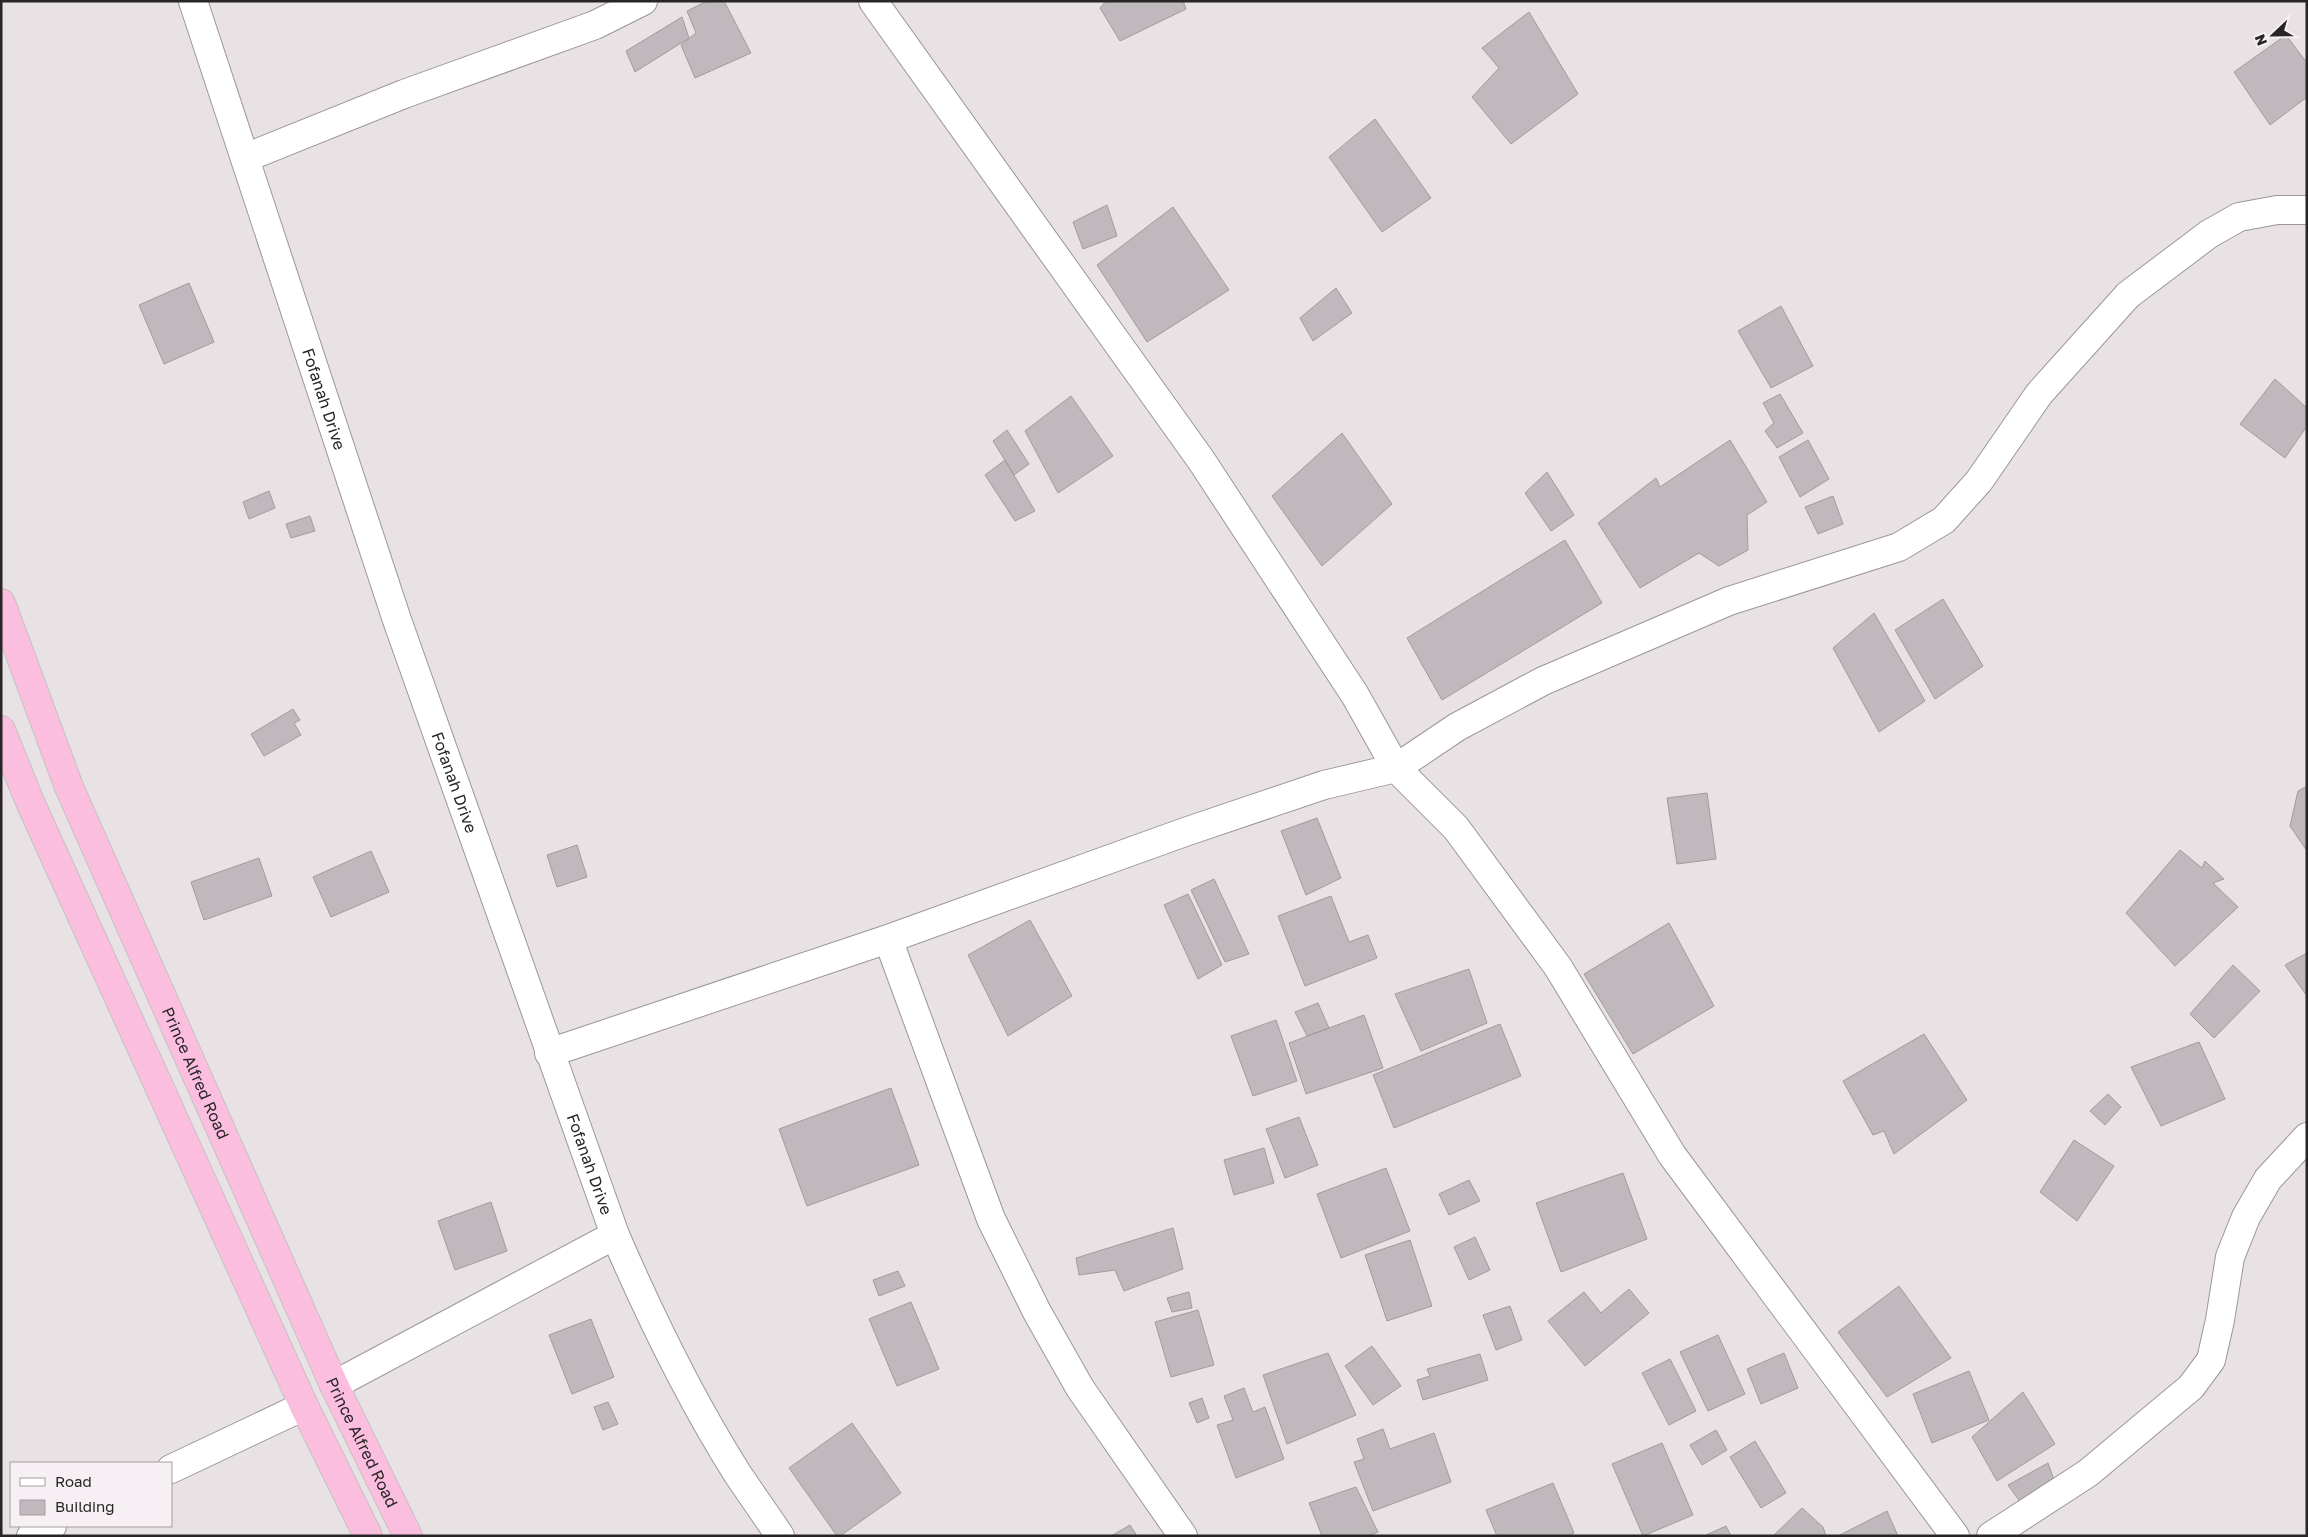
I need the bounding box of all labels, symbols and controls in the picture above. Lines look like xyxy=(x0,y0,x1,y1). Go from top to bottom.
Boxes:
north arrow xyxy=(2248,10,2298,60)
text: N xyxy=(2251,32,2270,48)
street label: Fofanah Drive xyxy=(298,346,350,452)
street label: Fofanah Drive xyxy=(427,729,482,836)
street label: Prince Alfred Road xyxy=(158,1004,234,1142)
street label: Fofanah Drive xyxy=(563,1111,617,1217)
street label: Prince Alfred Road xyxy=(322,1374,402,1511)
legend xyxy=(10,1462,172,1527)
text: Road xyxy=(55,1472,92,1490)
text: Building xyxy=(55,1497,115,1515)

